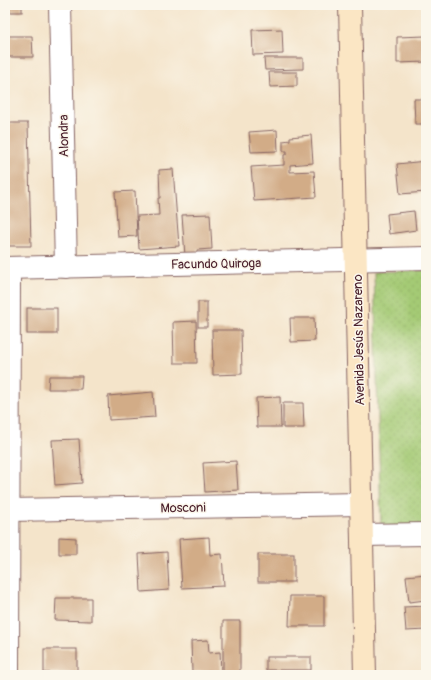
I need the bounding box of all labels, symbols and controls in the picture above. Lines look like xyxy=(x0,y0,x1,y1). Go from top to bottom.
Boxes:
street label: Alondra xyxy=(56,114,72,158)
street label: Facundo Quiroga xyxy=(171,255,261,273)
street label: Avenida Jesús Nazareno xyxy=(350,274,368,406)
street label: Mosconi xyxy=(160,500,206,516)

